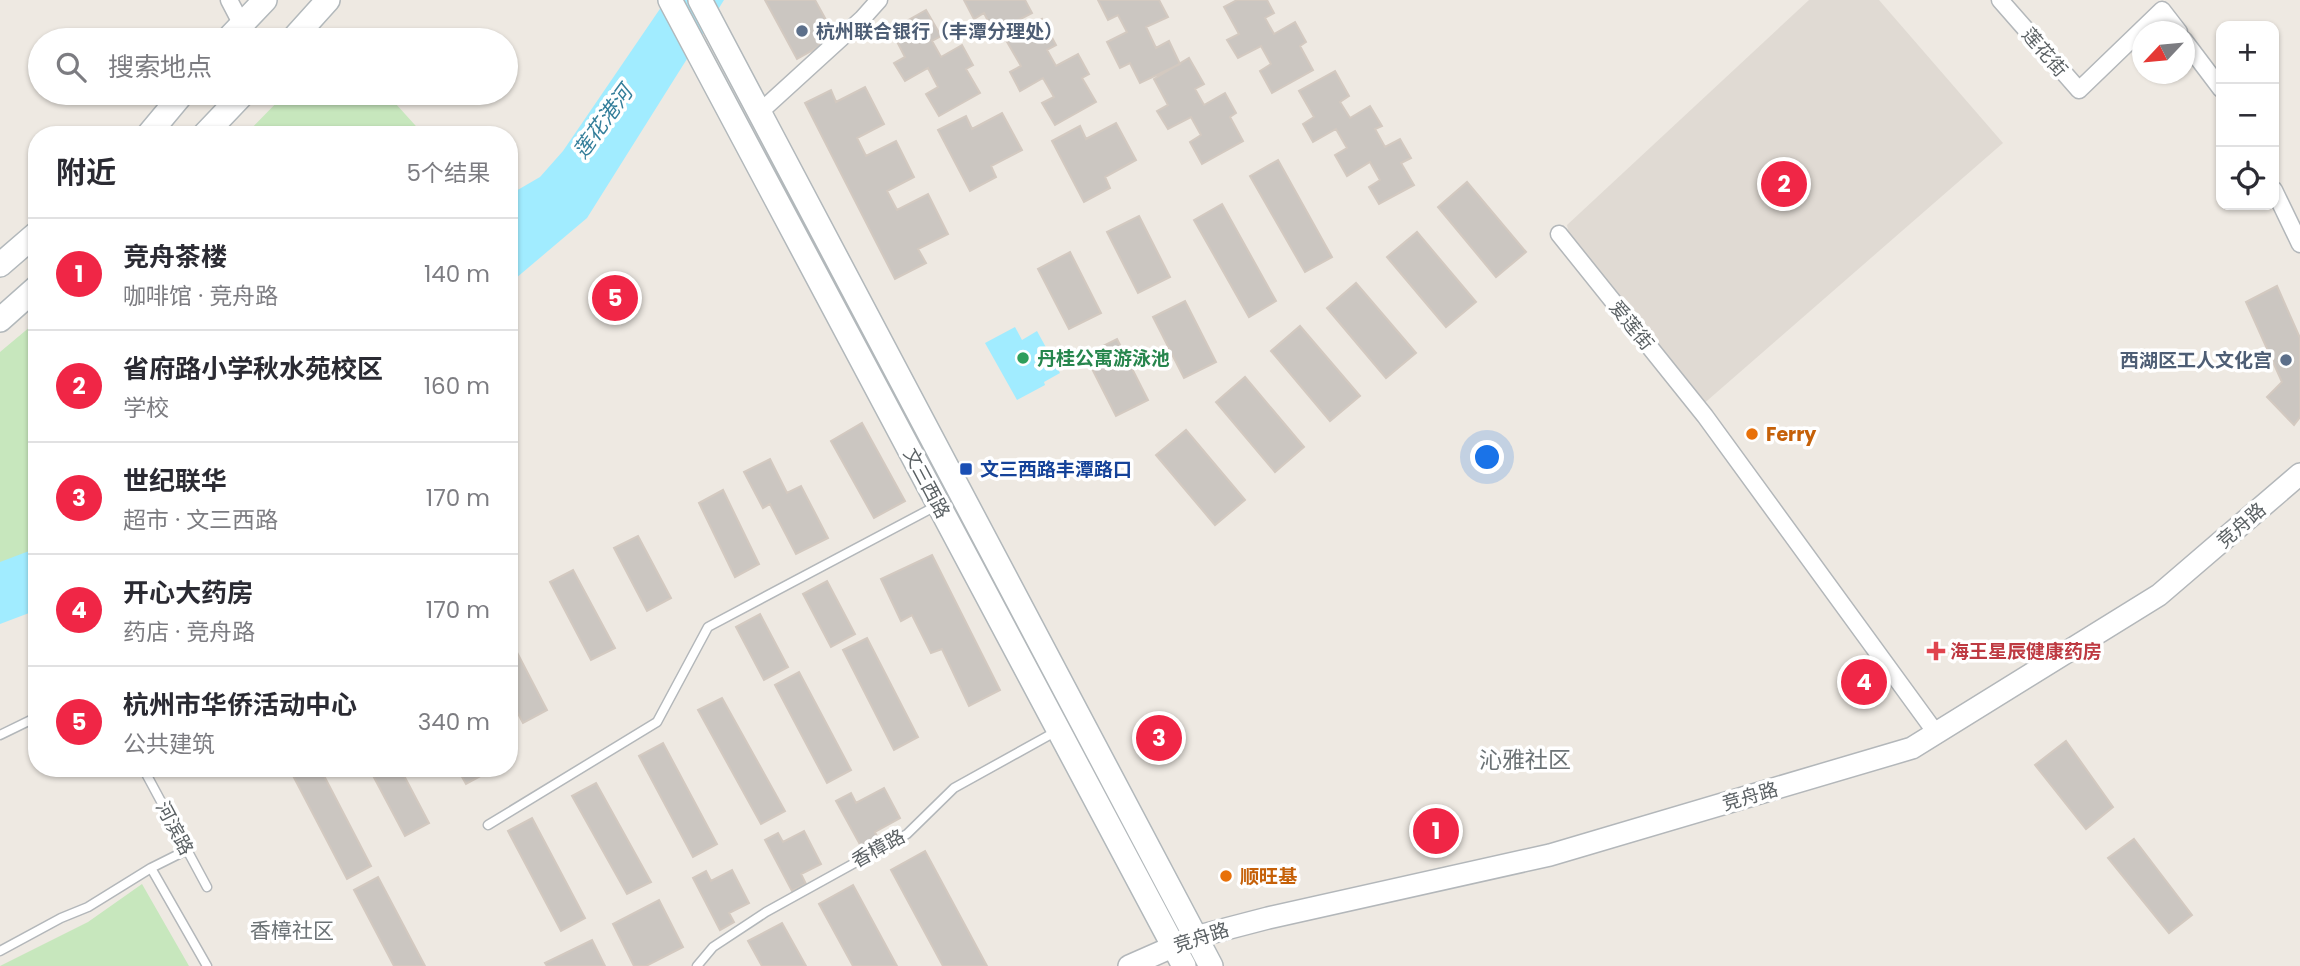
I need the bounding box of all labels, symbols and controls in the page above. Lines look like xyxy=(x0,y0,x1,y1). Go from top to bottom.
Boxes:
place label: 杭州联合银行（丰潭分理处） xyxy=(816,18,1063,45)
north arrow xyxy=(2132,21,2195,84)
map controls xyxy=(2216,21,2279,210)
button: + xyxy=(2216,21,2279,84)
street label: 莲花街 xyxy=(2016,22,2074,83)
marker: 杭州联合银行（丰潭分理处） xyxy=(794,23,810,39)
search box xyxy=(28,28,518,105)
icon: search xyxy=(52,48,90,86)
text: 搜索地点 xyxy=(108,49,212,85)
water label: 莲花港河 xyxy=(566,76,641,164)
button: − xyxy=(2216,84,2279,147)
button: locate xyxy=(2216,147,2279,210)
text: 附近 xyxy=(56,151,116,194)
text: 5个结果 xyxy=(407,157,490,189)
pin: 2 xyxy=(1761,158,1807,210)
text: 竞舟茶楼 xyxy=(123,239,227,275)
text: 1 xyxy=(75,258,83,290)
text: 140 m xyxy=(424,258,490,290)
pin: 5 xyxy=(592,272,638,324)
text: 咖啡馆 · 竞舟路 xyxy=(123,280,278,312)
street label: 爱莲街 xyxy=(1603,295,1660,356)
place label: 丹桂公寓游泳池 xyxy=(1037,345,1170,372)
place label: 西湖区工人文化宫 xyxy=(2120,347,2272,374)
marker: 丹桂公寓游泳池 xyxy=(1015,350,1031,366)
text: 省府路小学秋水苑校区 xyxy=(123,351,383,387)
marker: 西湖区工人文化宫 xyxy=(2278,352,2294,368)
text: 2 xyxy=(72,370,86,402)
text: 160 m xyxy=(424,370,490,402)
text: 学校 xyxy=(123,392,169,424)
place label: Ferry xyxy=(1766,421,1817,448)
marker: Ferry xyxy=(1744,426,1760,442)
your location xyxy=(1470,440,1504,474)
street label: 文三西路 xyxy=(897,443,956,523)
place label: 文三西路丰潭路口 xyxy=(980,456,1132,483)
marker: 文三西路丰潭路口 xyxy=(958,461,974,477)
text: 世纪联华 xyxy=(123,463,227,499)
text: 3 xyxy=(72,482,86,514)
text: 170 m xyxy=(426,482,490,514)
street label: 竞舟路 xyxy=(2211,496,2272,554)
text: 超市 · 文三西路 xyxy=(123,504,278,536)
text: 开心大药房 xyxy=(123,575,253,611)
text: 4 xyxy=(71,594,87,626)
text: 170 m xyxy=(426,594,490,626)
text: 药店 · 竞舟路 xyxy=(123,616,255,648)
place label: 海王星辰健康药房 xyxy=(1950,638,2102,665)
marker: 海王星辰健康药房 xyxy=(1928,643,1944,659)
pin: 4 xyxy=(1841,656,1887,708)
text: 杭州市华侨活动中心 xyxy=(123,687,357,723)
text: 5 xyxy=(72,706,86,738)
text: 340 m xyxy=(418,706,490,738)
pin: 3 xyxy=(1136,712,1182,764)
text: 公共建筑 xyxy=(123,728,215,760)
district label: 沁雅社区 xyxy=(1479,744,1571,776)
street label: 竞舟路 xyxy=(1719,776,1781,817)
street label: 河滨路 xyxy=(149,797,200,860)
pin: 1 xyxy=(1413,805,1459,857)
street label: 香樟路 xyxy=(847,823,910,874)
place label: 顺旺基 xyxy=(1240,863,1298,890)
marker: 顺旺基 xyxy=(1218,868,1234,884)
district label: 香樟社区 xyxy=(250,916,334,945)
street label: 竞舟路 xyxy=(1170,916,1232,959)

